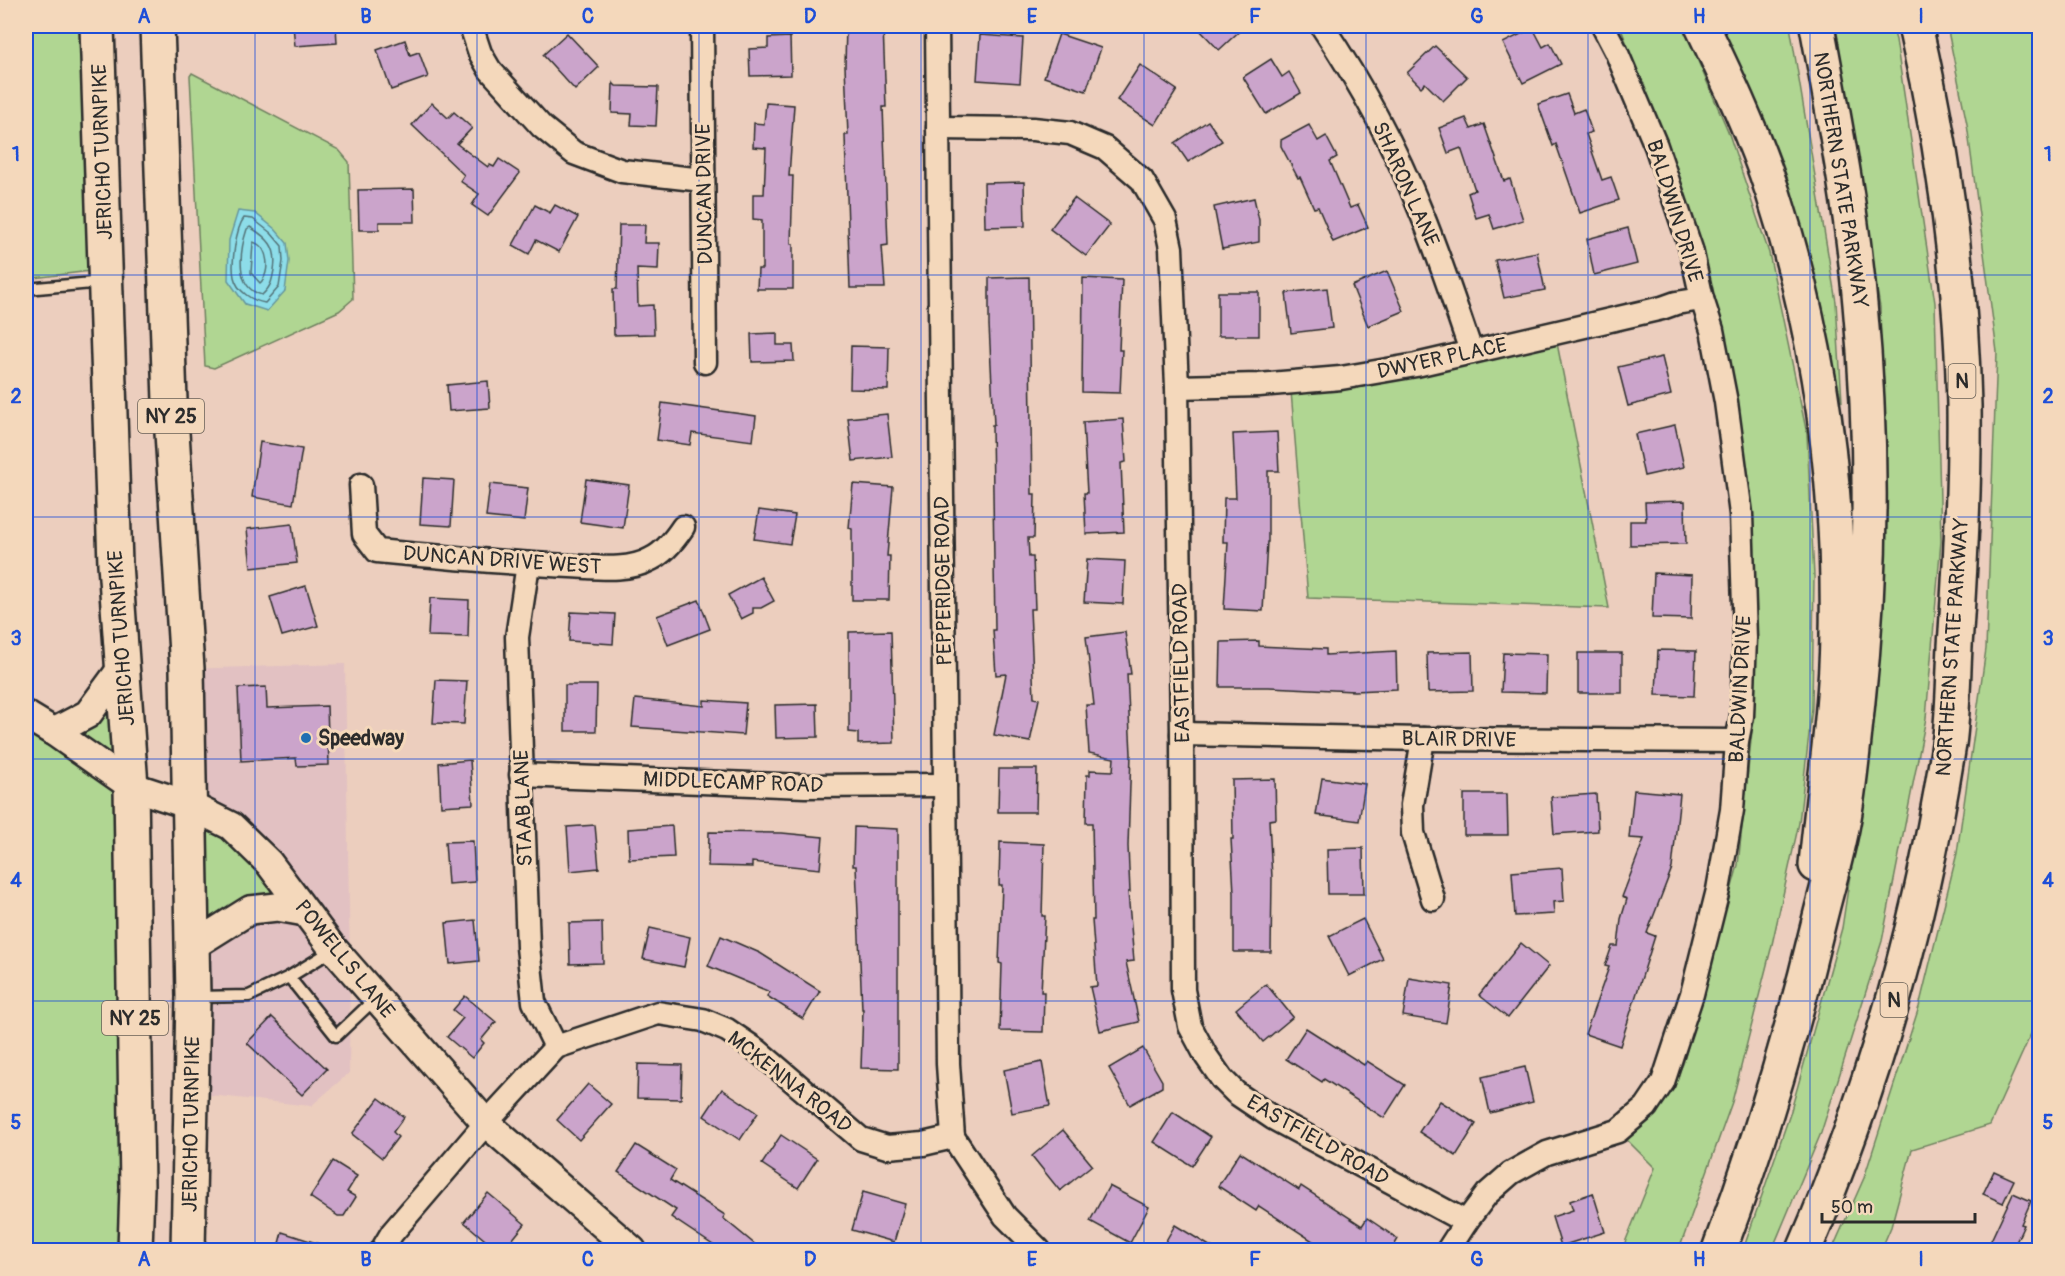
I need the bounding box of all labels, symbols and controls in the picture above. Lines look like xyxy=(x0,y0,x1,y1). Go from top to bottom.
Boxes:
text: A xyxy=(138,4,151,29)
text: B xyxy=(360,4,372,29)
text: C xyxy=(582,4,594,29)
text: D xyxy=(804,4,817,29)
text: E xyxy=(1027,4,1038,29)
text: F xyxy=(1249,4,1261,29)
text: G xyxy=(1470,4,1484,29)
text: H xyxy=(1693,4,1706,29)
text: I xyxy=(1918,4,1924,29)
street label: NORTHERN STATE PARKWAY xyxy=(1807,50,1874,310)
street label: JERICHO TURNPIKE xyxy=(86,63,119,241)
street label: SHARON LANE xyxy=(1366,117,1445,251)
street label: DUNCAN DRIVE xyxy=(690,123,719,265)
street label: BALDWIN DRIVE xyxy=(1640,136,1709,286)
text: 1 xyxy=(12,142,20,167)
text: 1 xyxy=(2044,142,2052,167)
street label: DWYER PLACE xyxy=(1375,332,1509,385)
road number: N xyxy=(1948,364,1976,398)
text: 2 xyxy=(10,384,22,409)
text: 2 xyxy=(2042,384,2054,409)
road number: NY 25 xyxy=(138,399,204,433)
street label: PEPPERIDGE ROAD xyxy=(929,496,958,666)
street label: NORTHERN STATE PARKWAY xyxy=(1930,517,1975,777)
street label: DUNCAN DRIVE WEST xyxy=(402,540,602,581)
street label: JERICHO TURNPIKE xyxy=(102,549,141,727)
street label: EASTFIELD ROAD xyxy=(1167,583,1196,743)
street label: BALDWIN DRIVE xyxy=(1723,614,1758,764)
text: 3 xyxy=(10,626,22,651)
text: 3 xyxy=(2042,626,2054,651)
place label: Speedway xyxy=(318,725,404,752)
street label: BLAIR DRIVE xyxy=(1401,725,1517,754)
marker: Speedway xyxy=(299,731,313,745)
street label: STAAB LANE xyxy=(508,749,539,867)
street label: MIDDLECAMP ROAD xyxy=(642,766,824,799)
text: 4 xyxy=(10,868,22,893)
text: 4 xyxy=(2042,868,2054,893)
street label: POWELLS LANE xyxy=(289,895,401,1024)
road number: N xyxy=(1880,983,1908,1017)
road number: NY 25 xyxy=(102,1001,168,1035)
street label: MCKENNA ROAD xyxy=(722,1025,857,1140)
street label: JERICHO TURNPIKE xyxy=(176,1036,207,1212)
street label: EASTFIELD ROAD xyxy=(1242,1089,1394,1192)
text: 5 xyxy=(11,1110,22,1135)
text: 5 xyxy=(2043,1110,2054,1135)
scale bar xyxy=(1822,1186,1975,1224)
text: 50 m xyxy=(1831,1196,1873,1219)
text: A xyxy=(138,1247,151,1272)
text: B xyxy=(360,1247,372,1272)
text: C xyxy=(582,1247,594,1272)
text: D xyxy=(804,1247,817,1272)
text: E xyxy=(1027,1247,1038,1272)
text: F xyxy=(1249,1247,1261,1272)
text: G xyxy=(1470,1247,1484,1272)
text: H xyxy=(1693,1247,1706,1272)
text: I xyxy=(1918,1247,1924,1272)

